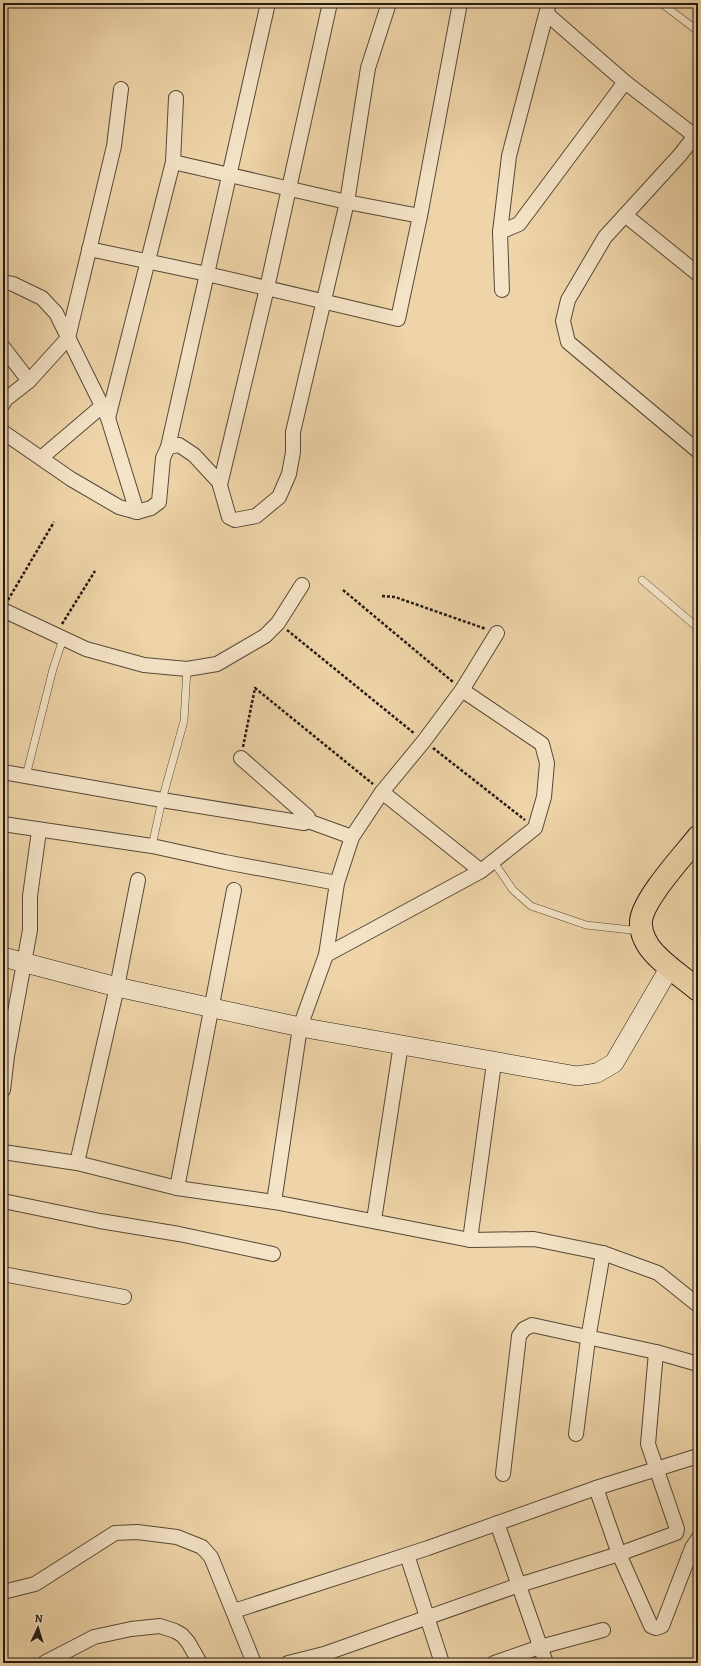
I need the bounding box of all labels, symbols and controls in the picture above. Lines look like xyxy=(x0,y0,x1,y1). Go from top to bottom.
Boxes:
north arrow xyxy=(18,1608,58,1648)
text: N xyxy=(34,1611,43,1626)

